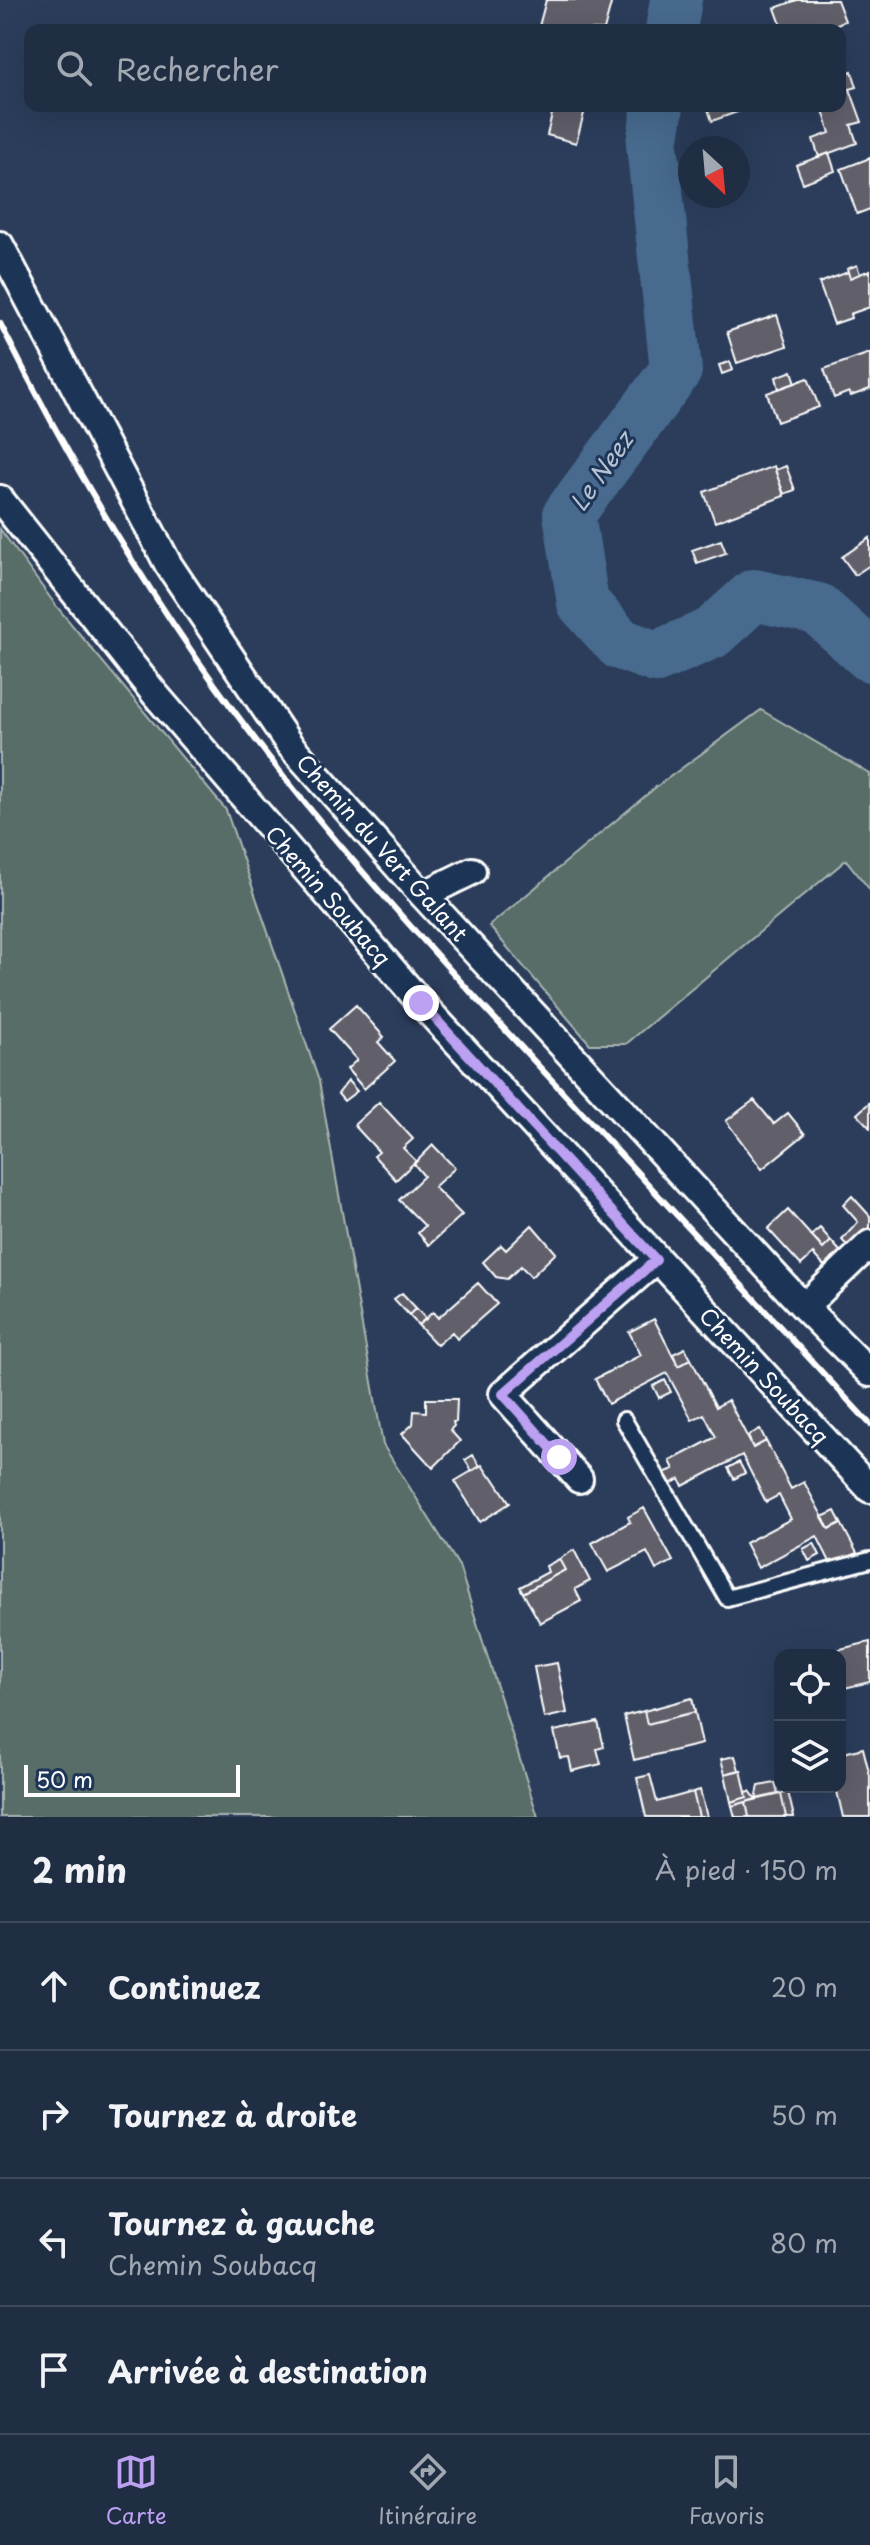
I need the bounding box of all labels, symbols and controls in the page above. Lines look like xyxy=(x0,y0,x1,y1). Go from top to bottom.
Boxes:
search box xyxy=(24,24,846,112)
icon: search xyxy=(52,46,96,90)
text: Rechercher xyxy=(116,46,279,91)
north arrow xyxy=(678,136,750,208)
water label: Le Neez xyxy=(560,422,642,518)
street label: Chemin du Vert Galant xyxy=(290,746,477,948)
street label: Chemin Soubacq xyxy=(259,817,400,973)
route end xyxy=(403,985,439,1021)
street label: Chemin Soubacq xyxy=(693,1299,837,1451)
route start xyxy=(541,1439,577,1475)
map controls xyxy=(774,1649,846,1793)
button: locate xyxy=(774,1649,846,1721)
button: layers xyxy=(774,1721,846,1793)
scale bar xyxy=(24,1761,240,1797)
text: 50 m xyxy=(36,1762,93,1795)
text: 2 min xyxy=(32,1843,127,1895)
text: À pied · 150 m xyxy=(655,1850,838,1889)
icon: ahead xyxy=(32,1964,76,2008)
text: Continuez xyxy=(108,1964,261,2009)
text: 20 m xyxy=(771,1967,838,2006)
icon: right xyxy=(32,2092,76,2136)
text: Tournez à droite xyxy=(108,2092,357,2137)
text: 50 m xyxy=(771,2095,838,2134)
text: Tournez à gauche xyxy=(108,2200,375,2245)
icon: left xyxy=(32,2220,76,2264)
text: 80 m xyxy=(770,2223,838,2262)
text: Chemin Soubacq xyxy=(108,2245,317,2284)
icon: arrive xyxy=(32,2348,76,2392)
text: Arrivée à destination xyxy=(108,2348,428,2393)
tab: Carte xyxy=(106,2450,167,2531)
tab: Itinéraire xyxy=(378,2450,477,2531)
tab: Favoris xyxy=(689,2450,764,2531)

